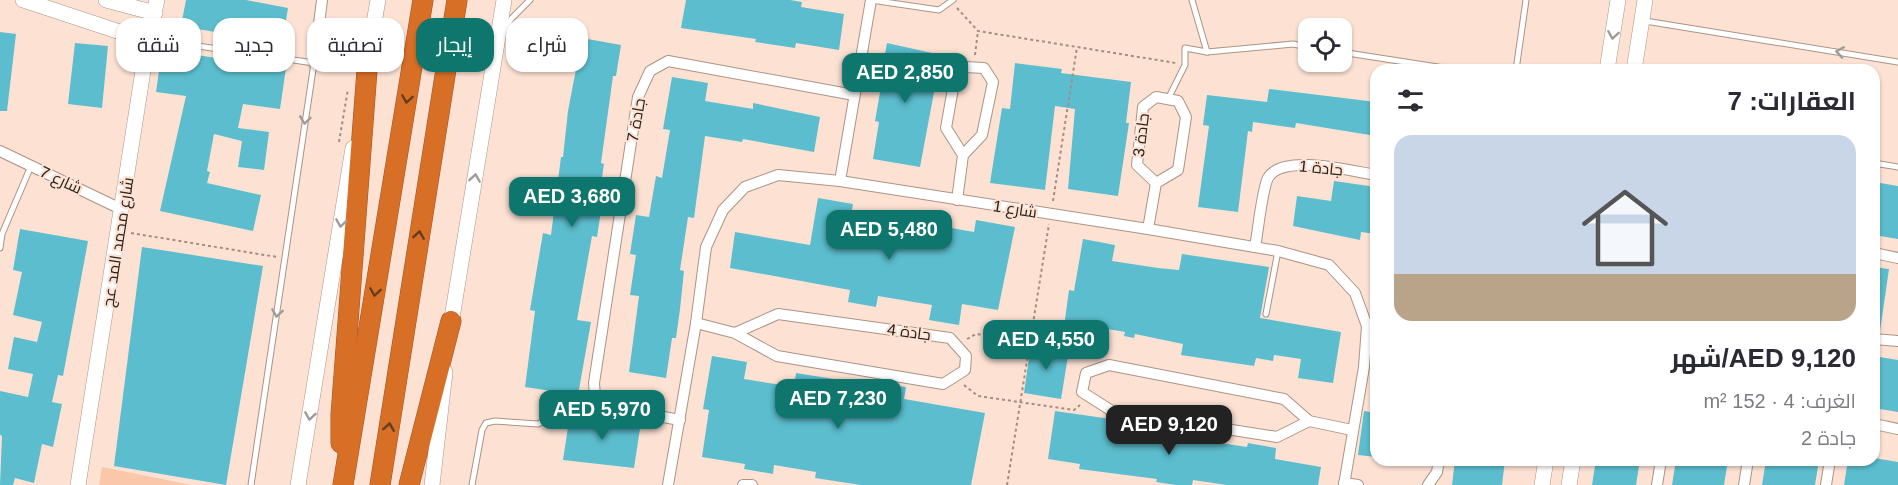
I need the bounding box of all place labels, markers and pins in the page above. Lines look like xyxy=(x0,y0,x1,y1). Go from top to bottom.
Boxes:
pin: AED 2,850 xyxy=(836,53,974,104)
pin: AED 3,680 xyxy=(503,177,641,228)
pin: AED 5,480 xyxy=(820,210,958,261)
pin: AED 4,550 xyxy=(977,320,1115,371)
pin: AED 7,230 xyxy=(769,379,907,430)
pin: AED 5,970 xyxy=(533,390,671,441)
pin: AED 9,120 xyxy=(1100,405,1238,456)

